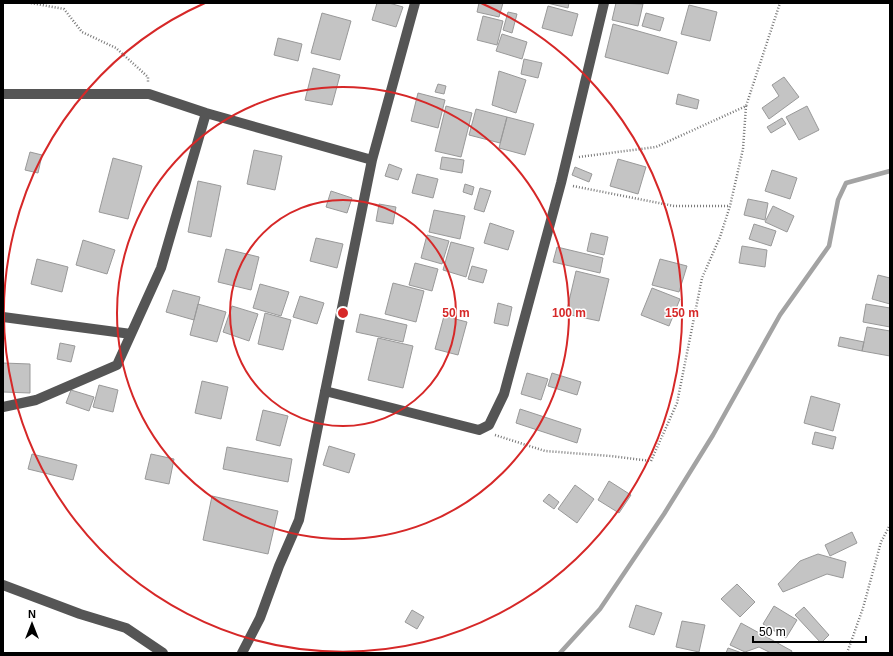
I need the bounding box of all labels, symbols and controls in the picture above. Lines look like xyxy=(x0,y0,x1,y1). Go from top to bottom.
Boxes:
centre of rings xyxy=(336,306,350,320)
text: 50 m xyxy=(442,306,470,320)
text: 100 m xyxy=(552,306,586,320)
text: 150 m xyxy=(665,306,699,320)
north arrow xyxy=(12,604,52,644)
text: N xyxy=(28,608,36,620)
scale bar xyxy=(753,618,866,644)
text: 50 m xyxy=(759,625,786,639)

